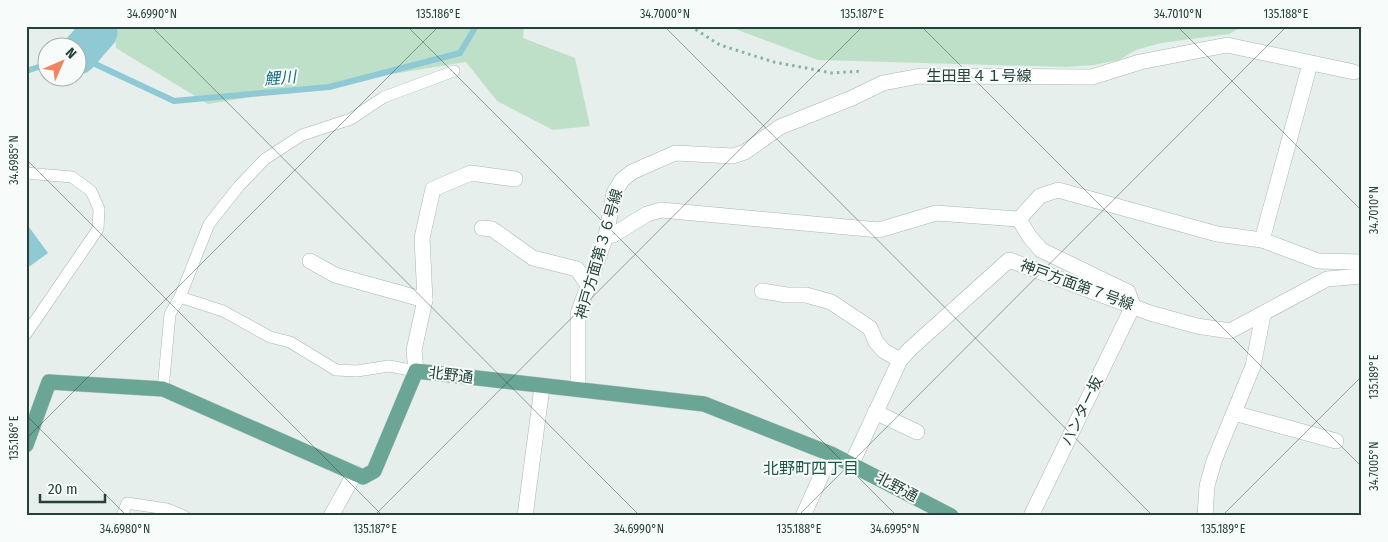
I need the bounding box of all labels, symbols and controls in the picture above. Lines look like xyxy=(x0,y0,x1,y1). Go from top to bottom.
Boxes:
text: 34.6990°N xyxy=(127,7,177,21)
text: 135.186°E xyxy=(416,7,461,21)
text: 34.7000°N xyxy=(640,7,690,21)
text: 135.187°E xyxy=(840,7,884,21)
text: 34.7010°N xyxy=(1154,7,1202,21)
text: 135.188°E xyxy=(1264,7,1309,21)
north arrow xyxy=(38,38,88,88)
text: N xyxy=(62,44,80,62)
water label: 鯉川 xyxy=(263,67,299,89)
street label: 生田里４１号線 xyxy=(926,67,1032,85)
text: 34.6985°N xyxy=(7,135,21,185)
text: 34.7010°N xyxy=(1367,186,1381,234)
street label: 神戸方面第３６号線 xyxy=(572,187,626,321)
street label: 神戸方面第７号線 xyxy=(1018,256,1136,314)
text: 135.189°E xyxy=(1367,354,1381,399)
street label: 北野通 xyxy=(428,363,474,387)
street label: ハンター坂 xyxy=(1057,373,1107,449)
text: 135.186°E xyxy=(7,415,21,460)
text: 34.7005°N xyxy=(1367,441,1381,491)
district label: 北野町四丁目 xyxy=(763,459,859,478)
street label: 北野通 xyxy=(873,468,921,506)
scale bar xyxy=(40,472,105,504)
text: 20 m xyxy=(48,480,78,498)
text: 34.6980°N xyxy=(100,522,150,536)
text: 135.187°E xyxy=(353,522,397,536)
text: 34.6990°N xyxy=(614,522,664,536)
text: 135.188°E xyxy=(777,522,822,536)
text: 34.6995°N xyxy=(870,522,920,536)
text: 135.189°E xyxy=(1201,522,1246,536)

